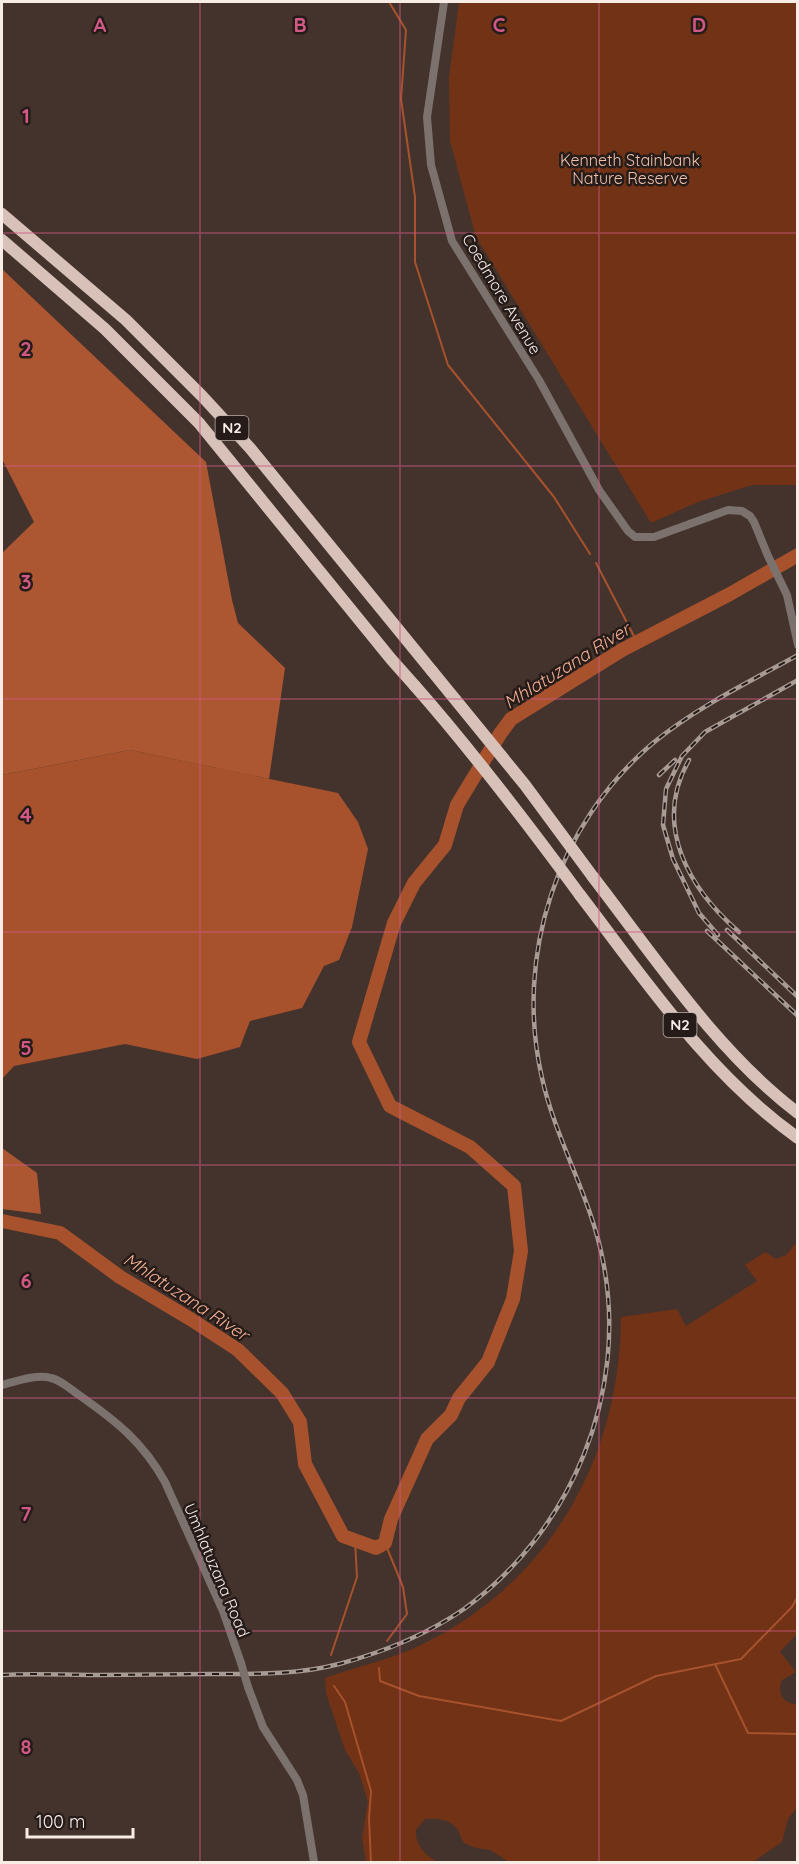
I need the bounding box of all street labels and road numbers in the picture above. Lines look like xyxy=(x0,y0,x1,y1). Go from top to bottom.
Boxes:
street label: Coedmore Avenue xyxy=(458,230,546,358)
road number: N2 xyxy=(216,416,248,440)
road number: N2 xyxy=(664,1013,696,1037)
street label: Umhlatuzana Road xyxy=(180,1500,254,1640)

